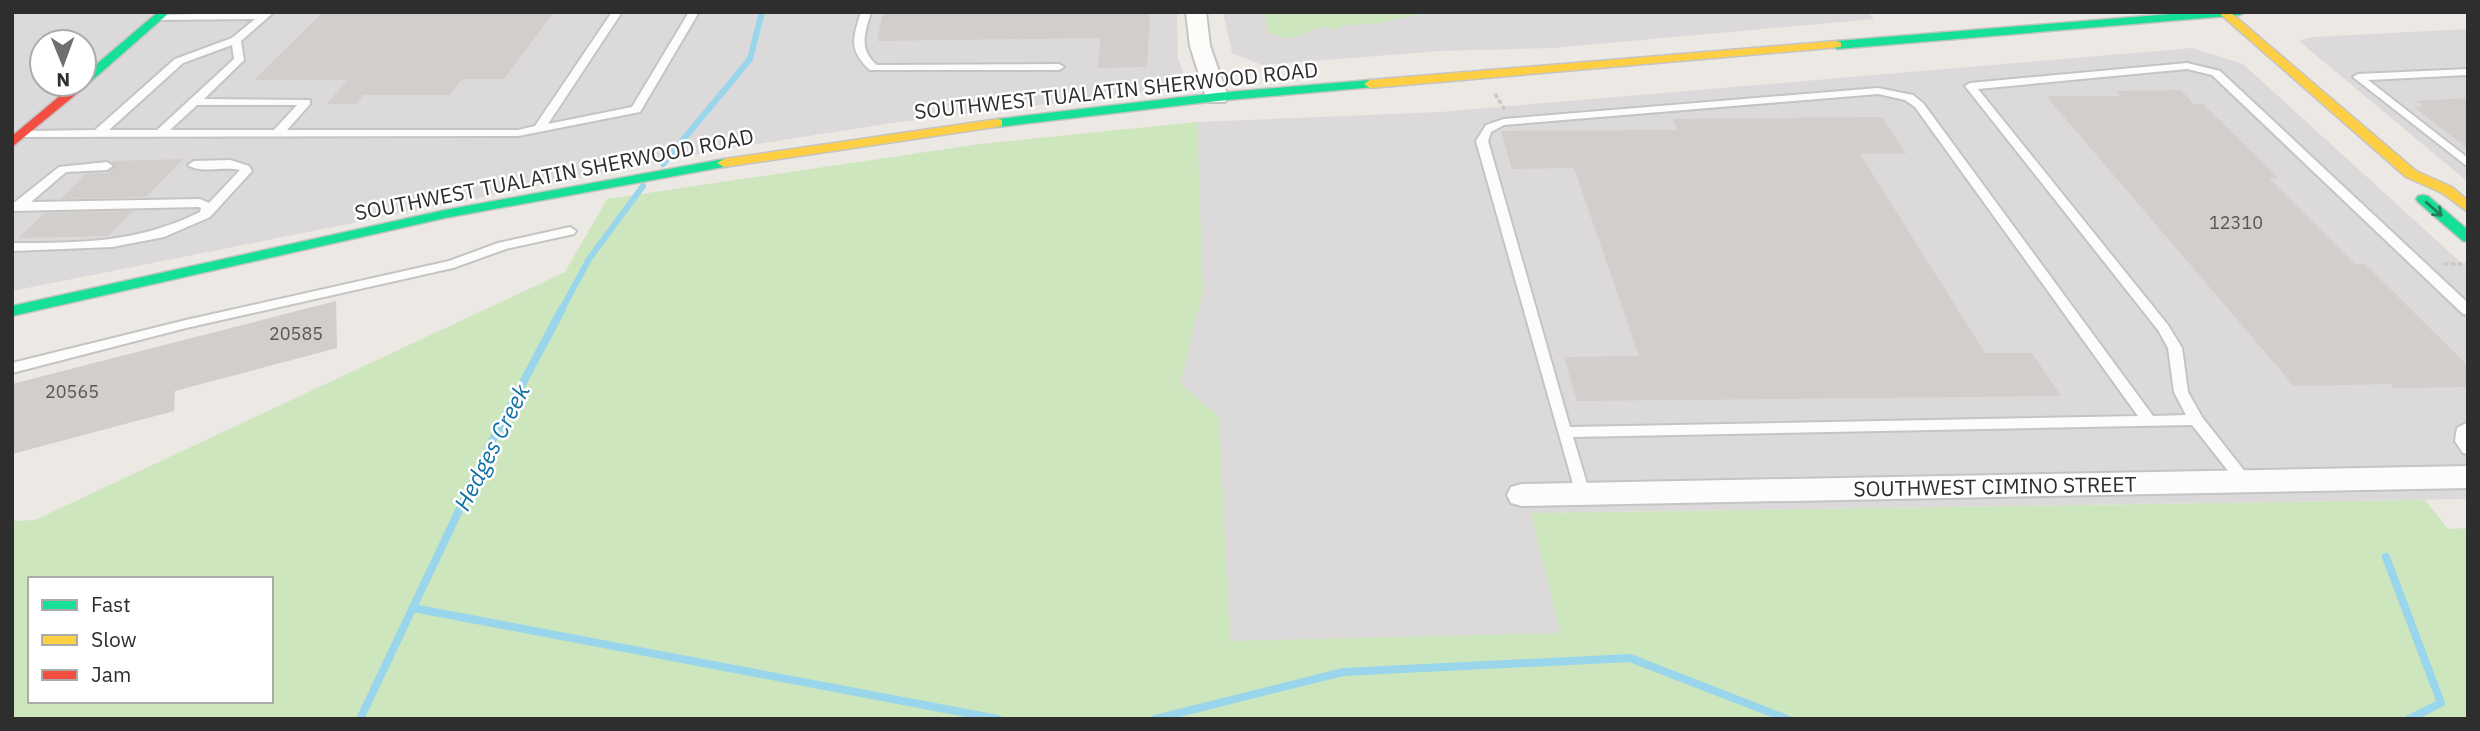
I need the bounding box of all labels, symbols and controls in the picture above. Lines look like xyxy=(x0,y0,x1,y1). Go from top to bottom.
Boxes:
north arrow xyxy=(28,28,98,98)
street label: SOUTHWEST TUALATIN SHERWOOD ROAD xyxy=(913,55,1319,125)
text: N xyxy=(56,68,70,92)
street label: SOUTHWEST TUALATIN SHERWOOD ROAD xyxy=(352,122,756,226)
one-way arrow xyxy=(2425,201,2443,217)
house number: 12310 xyxy=(2209,211,2263,234)
house number: 20585 xyxy=(269,322,323,345)
water label: Hedges Creek xyxy=(446,378,536,515)
house number: 20565 xyxy=(45,380,99,403)
street label: SOUTHWEST CIMINO STREET xyxy=(1853,470,2137,502)
legend xyxy=(28,577,273,703)
text: Fast xyxy=(91,590,131,618)
text: Slow xyxy=(91,625,137,653)
text: Jam xyxy=(91,660,131,688)

